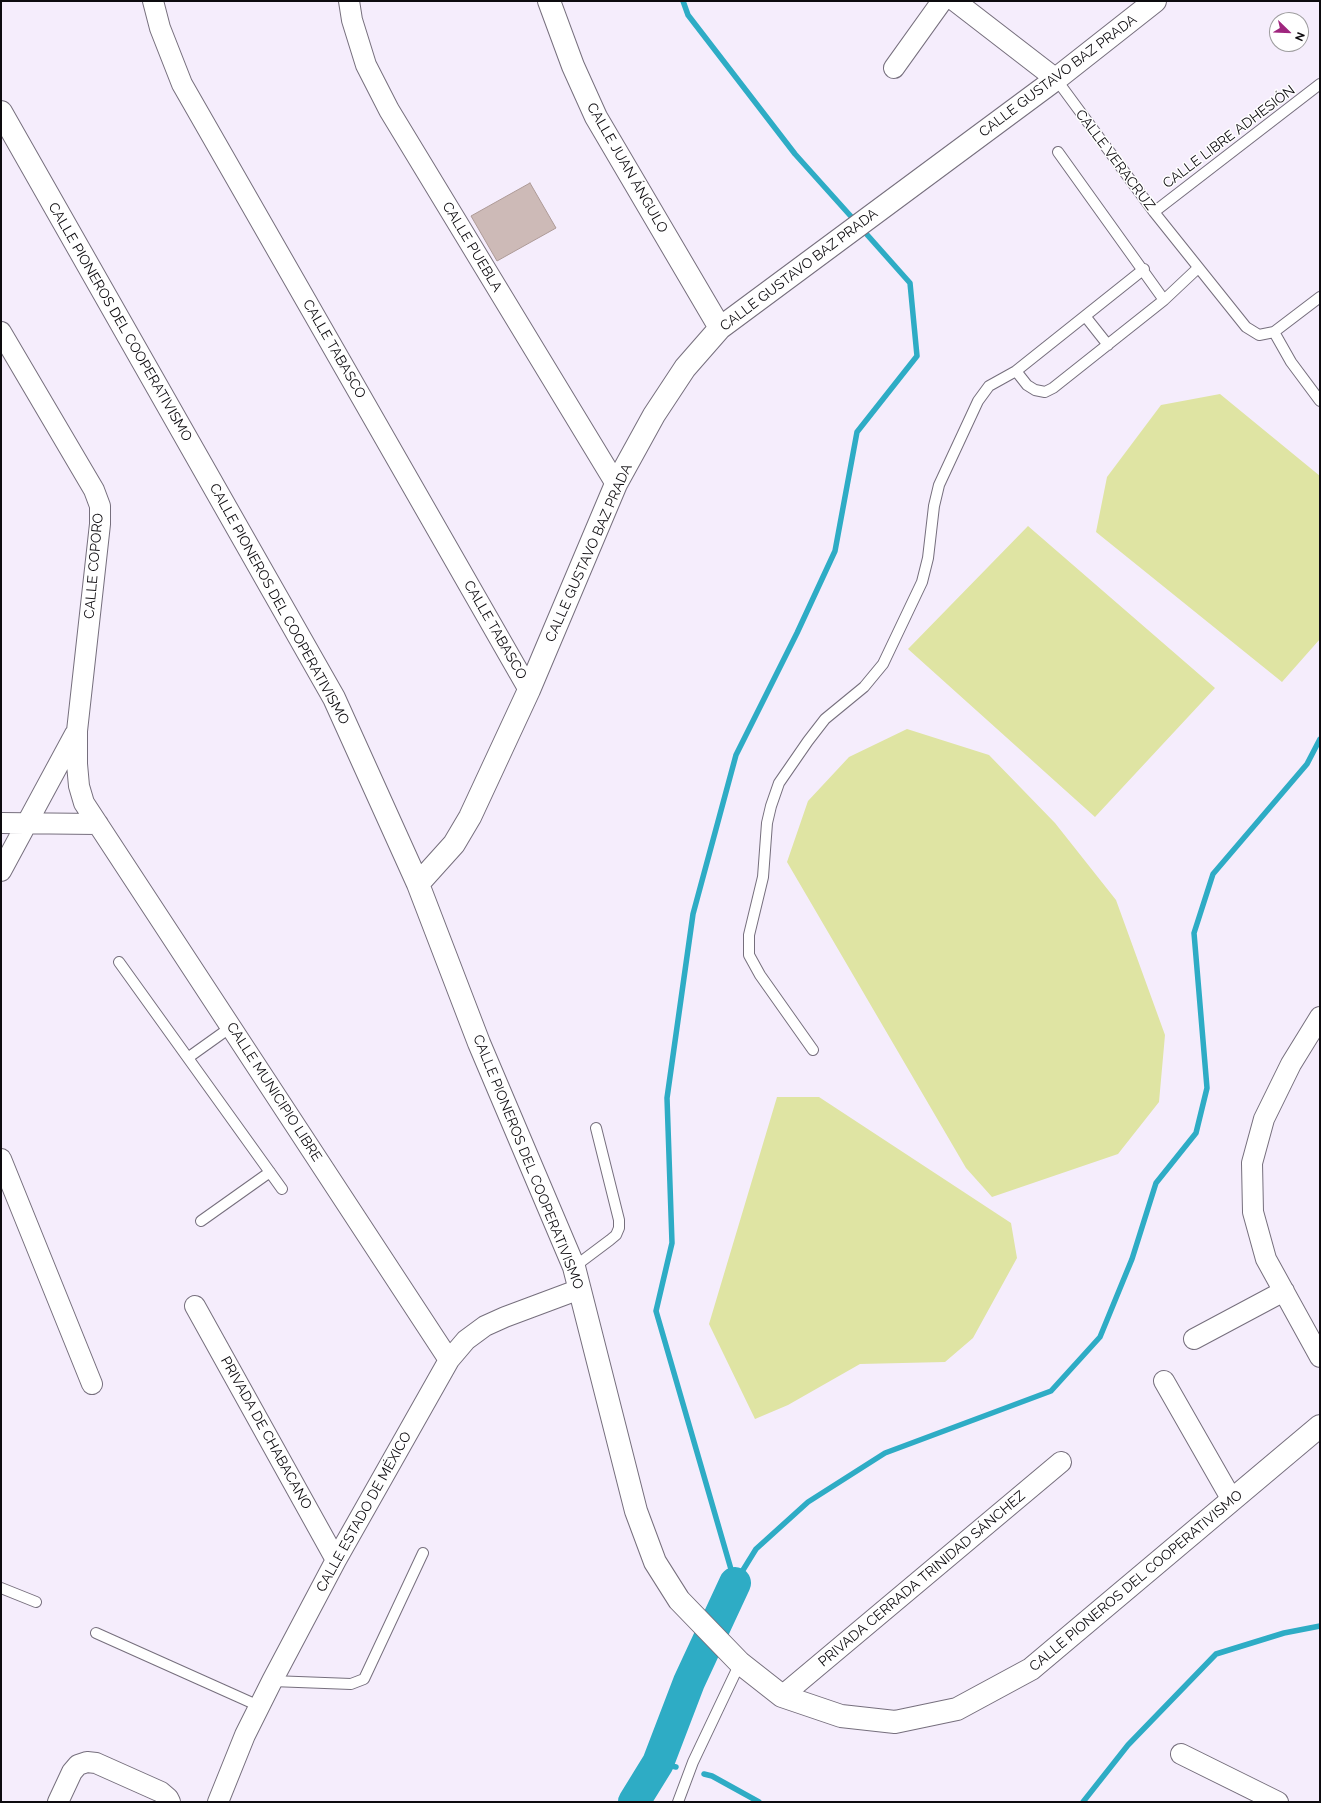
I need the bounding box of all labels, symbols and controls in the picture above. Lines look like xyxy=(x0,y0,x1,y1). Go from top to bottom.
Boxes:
street label: CALLE GUSTAVO BAZ PRADA xyxy=(976,11,1140,141)
north arrow xyxy=(1269,12,1309,52)
text: N xyxy=(1292,30,1307,43)
street label: CALLE LIBRE ADHESIÓN xyxy=(1160,82,1298,192)
street label: CALLE JUAN ÁNGULO xyxy=(583,100,671,236)
street label: CALLE VERACRUZ xyxy=(1072,106,1158,214)
street label: CALLE PUEBLA xyxy=(439,199,505,295)
street label: CALLE PIONEROS DEL COOPERATIVISMO xyxy=(44,200,196,444)
street label: CALLE GUSTAVO BAZ PRADA xyxy=(717,205,881,335)
street label: CALLE TABASCO xyxy=(299,297,369,401)
street label: CALLE GUSTAVO BAZ PRADA xyxy=(542,461,636,645)
street label: CALLE PIONEROS DEL COOPERATIVISMO xyxy=(205,481,353,727)
street label: CALLE COPORO xyxy=(81,512,107,620)
street label: CALLE TABASCO xyxy=(460,578,530,682)
street label: CALLE MUNICIPIO LIBRE xyxy=(223,1019,325,1165)
street label: CALLE PIONEROS DEL COOPERATIVISMO xyxy=(469,1032,587,1292)
street label: PRIVADA DE CHABACANO xyxy=(217,1354,315,1512)
street label: CALLE ESTADO DE MÉXICO xyxy=(313,1429,415,1595)
street label: PRIVADA CERRADA TRINIDAD SÁNCHEZ xyxy=(815,1487,1029,1671)
street label: CALLE PIONEROS DEL COOPERATIVISMO xyxy=(1026,1487,1246,1675)

